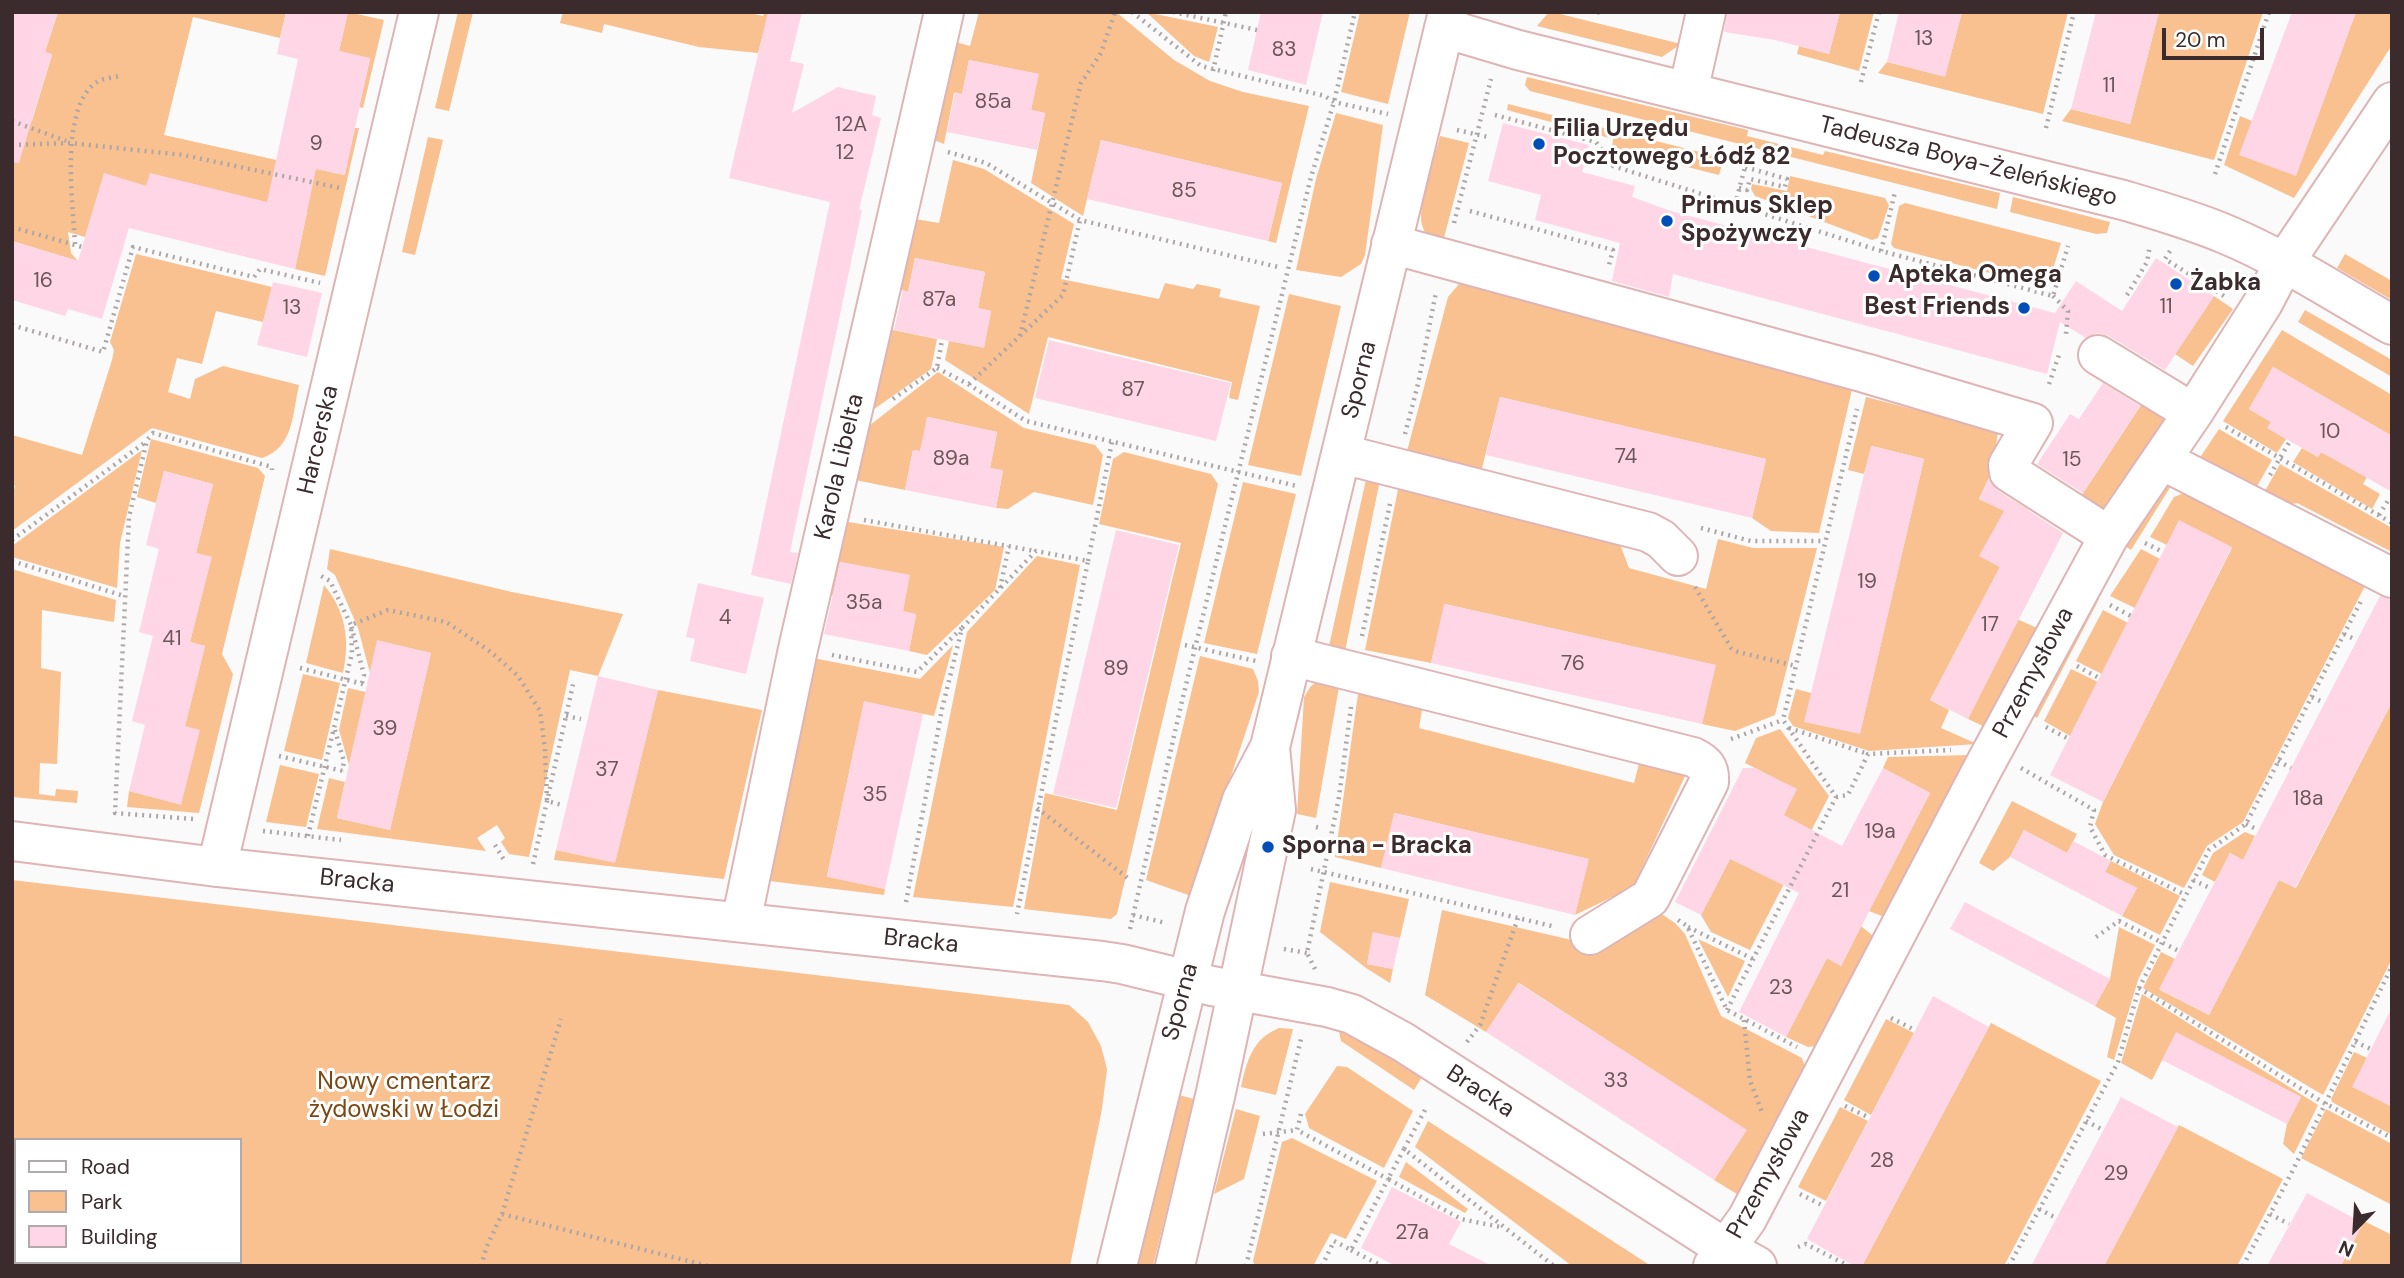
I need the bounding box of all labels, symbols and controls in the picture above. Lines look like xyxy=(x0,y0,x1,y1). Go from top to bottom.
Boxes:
scale bar xyxy=(2166,14,2268,58)
house number: 13 xyxy=(1915,26,1933,52)
text: 20 m xyxy=(2175,26,2226,54)
house number: 83 xyxy=(1271,37,1297,63)
house number: 11 xyxy=(2102,73,2116,99)
house number: 85a xyxy=(974,89,1012,115)
street label: Tadeusza Boya-Żeleńskiego xyxy=(1816,111,2120,213)
house number: 12A xyxy=(835,112,867,138)
place label: Filia Urzędu Pocztowego Łódź 82 xyxy=(1553,116,1790,172)
house number: 9 xyxy=(309,131,323,157)
marker: Filia Urzędu Pocztowego Łódź 82 xyxy=(1531,136,1547,152)
house number: 12 xyxy=(836,140,854,166)
house number: 85 xyxy=(1171,178,1197,204)
place label: Primus Sklep Spożywczy xyxy=(1681,193,1833,249)
marker: Primus Sklep Spożywczy xyxy=(1659,213,1675,229)
place label: Apteka Omega xyxy=(1888,262,2062,290)
house number: 16 xyxy=(33,268,53,294)
marker: Apteka Omega xyxy=(1866,268,1882,284)
place label: Żabka xyxy=(2190,270,2261,298)
marker: Żabka xyxy=(2168,276,2184,292)
house number: 87a xyxy=(922,287,956,313)
place label: Best Friends xyxy=(1864,294,2010,322)
house number: 11 xyxy=(2159,294,2173,320)
house number: 13 xyxy=(283,295,301,321)
marker: Best Friends xyxy=(2016,300,2032,316)
street label: Sporna xyxy=(1336,338,1384,422)
house number: 87 xyxy=(1121,377,1145,403)
street label: Harcerska xyxy=(292,383,346,497)
street label: Karola Libelta xyxy=(809,391,871,543)
house number: 10 xyxy=(2320,419,2340,445)
house number: 74 xyxy=(1615,444,1637,470)
house number: 89a xyxy=(933,446,969,472)
house number: 15 xyxy=(2062,447,2082,473)
house number: 19 xyxy=(1857,569,1877,595)
house number: 35a xyxy=(846,590,882,616)
street label: Przemysłowa xyxy=(1988,603,2080,743)
house number: 4 xyxy=(719,605,731,631)
house number: 17 xyxy=(1981,612,1999,638)
house number: 41 xyxy=(162,626,182,652)
house number: 76 xyxy=(1561,651,1585,677)
house number: 89 xyxy=(1103,656,1129,682)
house number: 39 xyxy=(373,716,397,742)
house number: 37 xyxy=(595,757,619,783)
house number: 35 xyxy=(862,782,888,808)
house number: 18a xyxy=(2293,786,2323,812)
house number: 19a xyxy=(1864,819,1896,845)
place label: Sporna - Bracka xyxy=(1282,833,1472,861)
marker: Sporna - Bracka xyxy=(1260,839,1276,855)
street label: Bracka xyxy=(318,864,396,900)
house number: 21 xyxy=(1831,878,1849,904)
street label: Bracka xyxy=(882,924,960,960)
street label: Sporna xyxy=(1157,960,1205,1044)
house number: 23 xyxy=(1769,975,1793,1001)
street label: Bracka xyxy=(1441,1059,1519,1125)
house number: 33 xyxy=(1604,1068,1628,1094)
park label: Nowy cmentarz żydowski w Łodzi xyxy=(309,1069,499,1125)
street label: Przemysłowa xyxy=(1722,1104,1816,1244)
legend xyxy=(14,1138,242,1264)
house number: 28 xyxy=(1870,1148,1894,1174)
text: Road xyxy=(81,1153,130,1181)
house number: 29 xyxy=(2103,1161,2129,1187)
text: Park xyxy=(81,1188,122,1216)
north arrow xyxy=(2320,1194,2390,1264)
house number: 27a xyxy=(1395,1220,1429,1246)
text: Building xyxy=(81,1223,157,1251)
text: N xyxy=(2335,1234,2358,1263)

